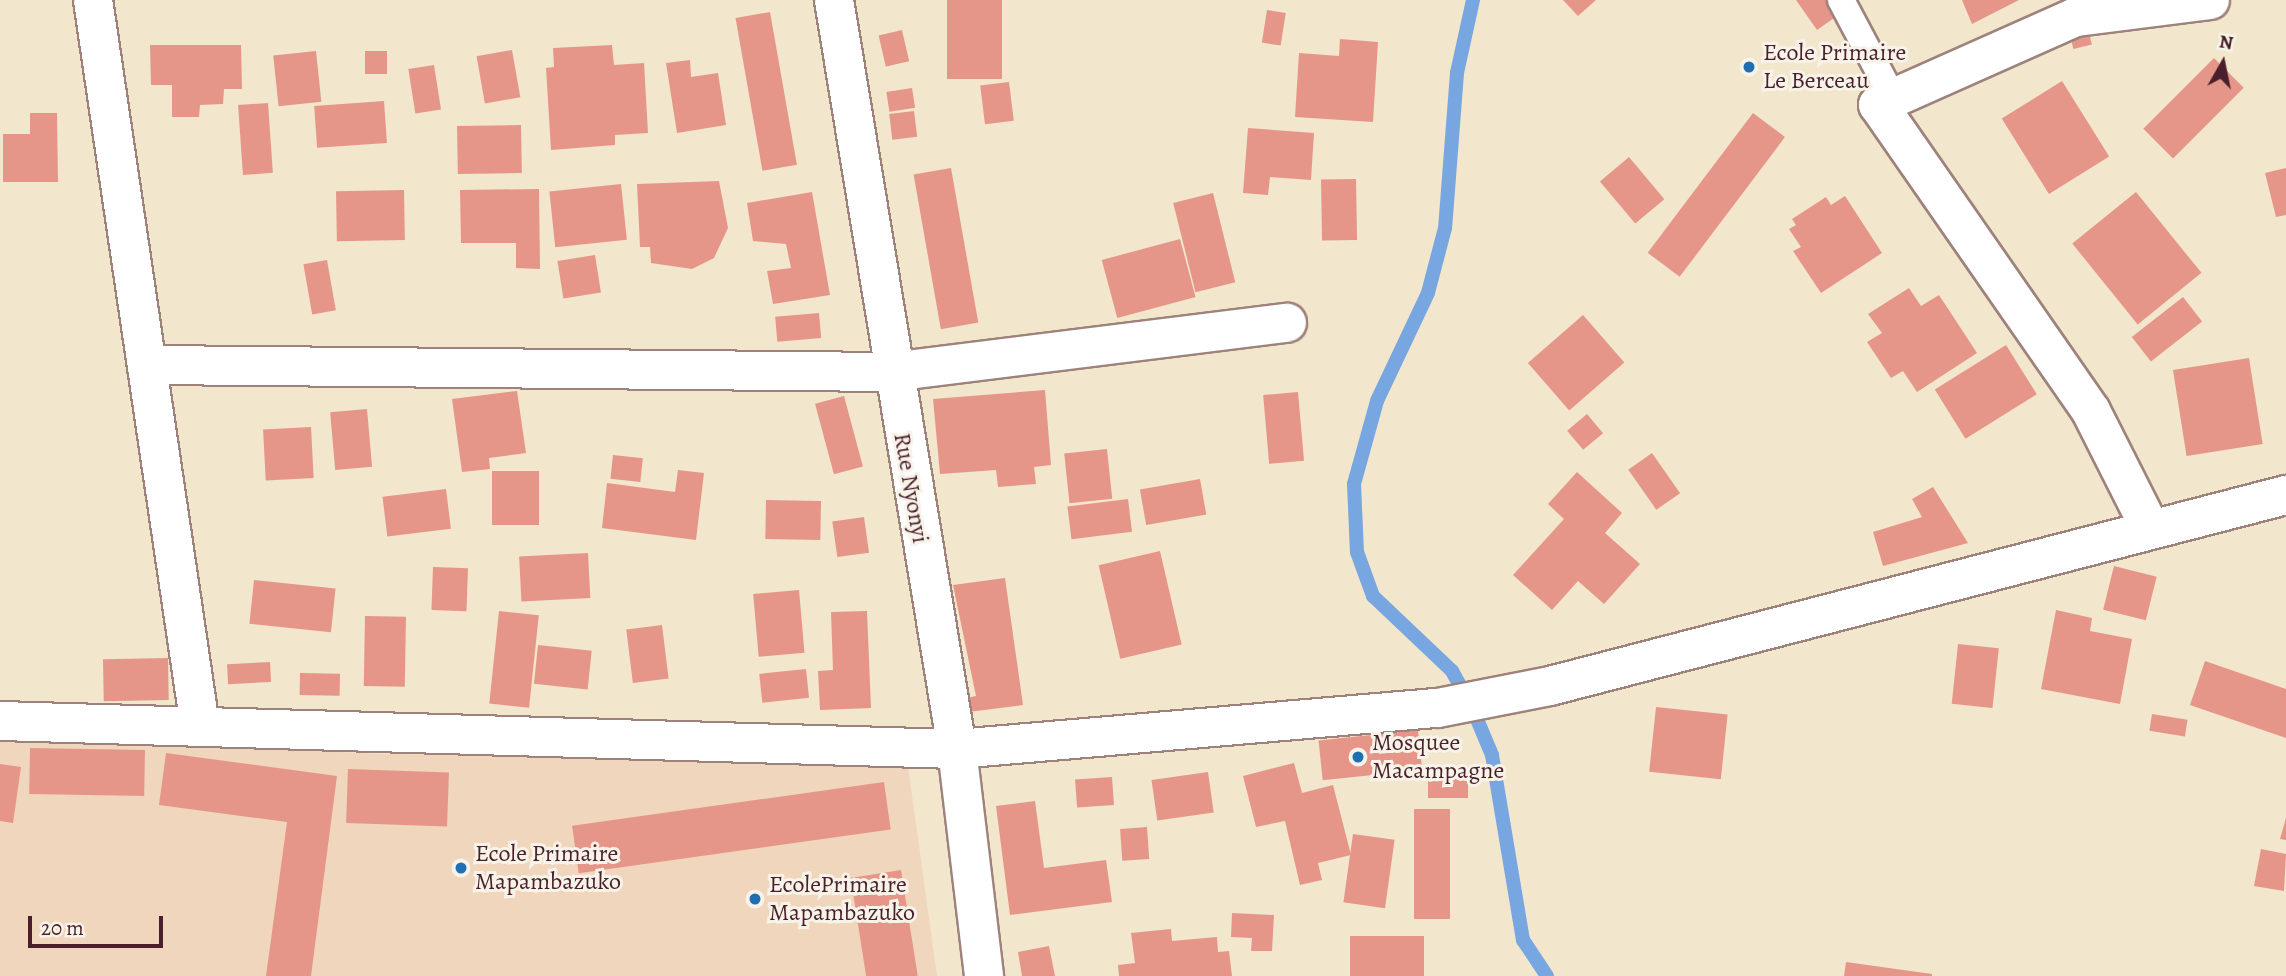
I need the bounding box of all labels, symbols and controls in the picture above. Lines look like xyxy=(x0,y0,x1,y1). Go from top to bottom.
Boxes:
north arrow xyxy=(2188,28,2258,98)
text: N xyxy=(2217,28,2235,56)
place label: Ecole Primaire Le Berceau xyxy=(1763,39,1906,95)
marker: Ecole Primaire Le Berceau xyxy=(1741,59,1757,75)
street label: Rue Nyonyi xyxy=(887,431,935,545)
place label: Mosquee Macampagne xyxy=(1372,729,1504,785)
marker: Mosquee Macampagne xyxy=(1350,749,1366,765)
place label: Ecole Primaire Mapambazuko xyxy=(475,840,621,896)
marker: Ecole Primaire Mapambazuko xyxy=(453,860,469,876)
place label: EcolePrimaire Mapambazuko xyxy=(769,871,915,927)
marker: EcolePrimaire Mapambazuko xyxy=(747,891,763,907)
scale bar xyxy=(32,902,166,946)
text: 20 m xyxy=(41,914,84,942)

